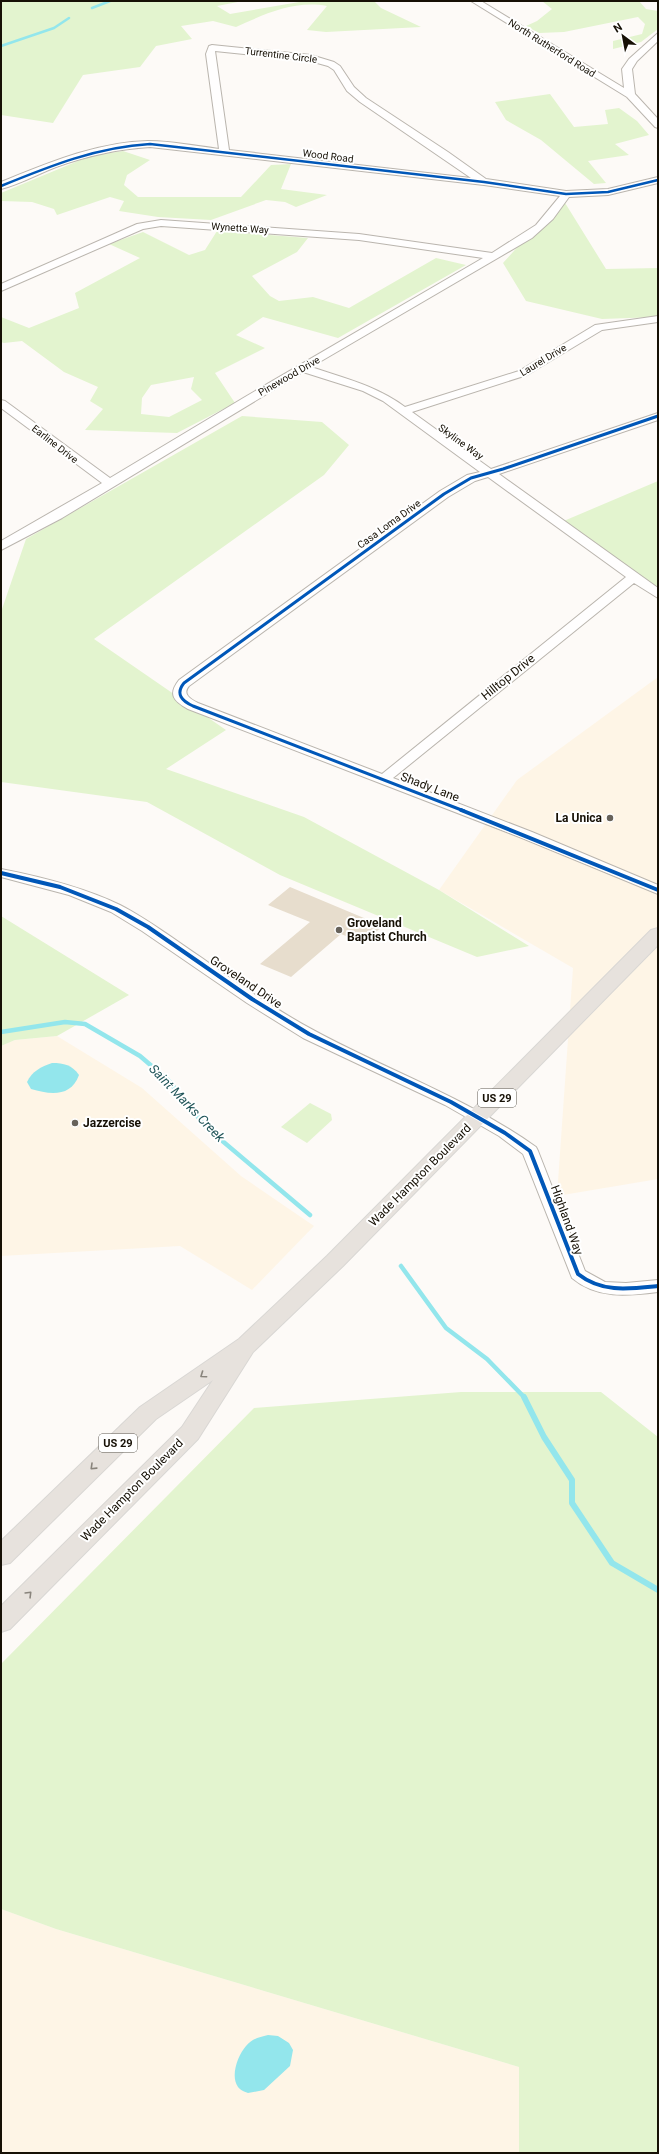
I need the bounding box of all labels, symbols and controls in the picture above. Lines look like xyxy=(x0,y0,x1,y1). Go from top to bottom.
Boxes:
north arrow xyxy=(603,16,643,56)
street label: North Rutherford Road xyxy=(506,17,598,79)
text: N xyxy=(611,20,625,36)
street label: Turrentine Circle xyxy=(244,45,318,65)
street label: Wood Road xyxy=(302,147,354,165)
street label: Wynette Way xyxy=(211,221,269,236)
street label: Laurel Drive xyxy=(518,342,568,378)
street label: Pinewood Drive xyxy=(256,354,322,398)
street label: Skyline Way xyxy=(436,422,486,462)
street label: Earline Drive xyxy=(30,423,80,465)
street label: Casa Loma Drive xyxy=(355,497,423,551)
street label: Hilltop Drive xyxy=(478,651,538,703)
street label: Shady Lane xyxy=(399,769,461,805)
place label: La Unica xyxy=(556,811,603,825)
marker: La Unica xyxy=(605,813,615,823)
place label: Groveland Baptist Church xyxy=(347,916,427,944)
marker: Groveland Baptist Church xyxy=(334,925,344,935)
street label: Groveland Drive xyxy=(207,953,285,1011)
water label: Saint Marks Creek xyxy=(146,1061,228,1145)
road number: US 29 xyxy=(478,1089,516,1107)
place label: Jazzercise xyxy=(83,1116,142,1130)
marker: Jazzercise xyxy=(70,1118,80,1128)
street label: Wade Hampton Boulevard xyxy=(366,1121,474,1229)
street label: Highland Way xyxy=(548,1183,586,1257)
one-way arrow xyxy=(201,1370,208,1377)
road number: US 29 xyxy=(99,1434,137,1452)
street label: Wade Hampton Boulevard xyxy=(78,1436,186,1544)
one-way arrow xyxy=(90,1462,98,1470)
one-way arrow xyxy=(24,1591,32,1599)

